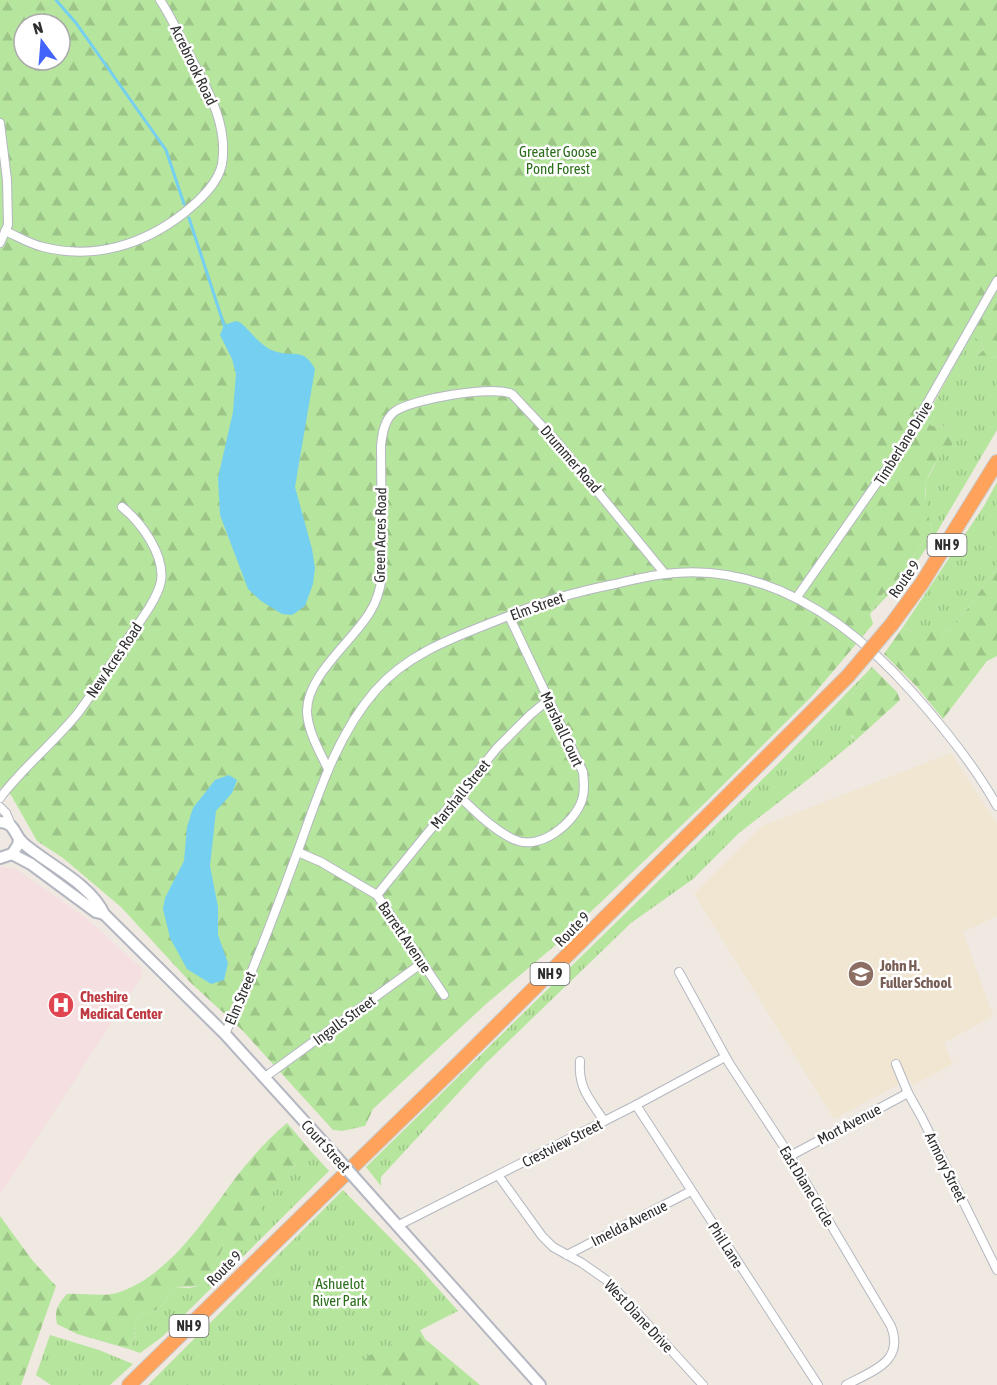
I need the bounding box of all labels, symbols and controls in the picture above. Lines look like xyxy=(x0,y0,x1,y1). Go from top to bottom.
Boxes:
north arrow xyxy=(12,12,72,72)
text: N xyxy=(31,18,45,38)
street label: Acrebrook Road xyxy=(167,22,221,108)
park label: Greater Goose Pond Forest xyxy=(519,143,597,177)
street label: Timberlane Drive xyxy=(871,398,936,488)
street label: Drummer Road xyxy=(537,422,605,496)
street label: Green Acres Road xyxy=(371,487,389,583)
road number: NH 9 xyxy=(928,534,966,556)
street label: Route 9 xyxy=(885,557,923,601)
street label: Elm Street xyxy=(508,588,566,624)
street label: New Acres Road xyxy=(83,619,145,701)
street label: Marshall Court xyxy=(537,689,587,769)
street label: Marshall Street xyxy=(427,756,493,832)
street label: Barrett Avenue xyxy=(375,898,435,976)
street label: Route 9 xyxy=(551,908,593,950)
place label: John H. Fuller School xyxy=(879,957,952,991)
school or university icon: John H. Fuller School xyxy=(846,959,876,989)
road number: NH 9 xyxy=(530,963,570,985)
street label: Elm Street xyxy=(221,969,259,1027)
place label: Cheshire Medical Center xyxy=(80,988,163,1022)
hospital icon: Cheshire Medical Center xyxy=(46,990,76,1020)
street label: Ingalls Street xyxy=(310,992,378,1048)
street label: Mort Avenue xyxy=(814,1100,884,1148)
street label: Crestview Street xyxy=(519,1115,605,1171)
street label: Court Street xyxy=(298,1116,354,1176)
street label: Armory Street xyxy=(922,1129,970,1205)
street label: East Diane Circle xyxy=(776,1143,838,1229)
street label: Imelda Avenue xyxy=(588,1197,670,1249)
street label: Phil Lane xyxy=(705,1219,747,1271)
street label: Route 9 xyxy=(203,1247,245,1289)
park label: Ashuelot River Park xyxy=(312,1275,368,1309)
street label: West Diane Drive xyxy=(601,1276,677,1356)
road number: NH 9 xyxy=(170,1315,208,1337)

